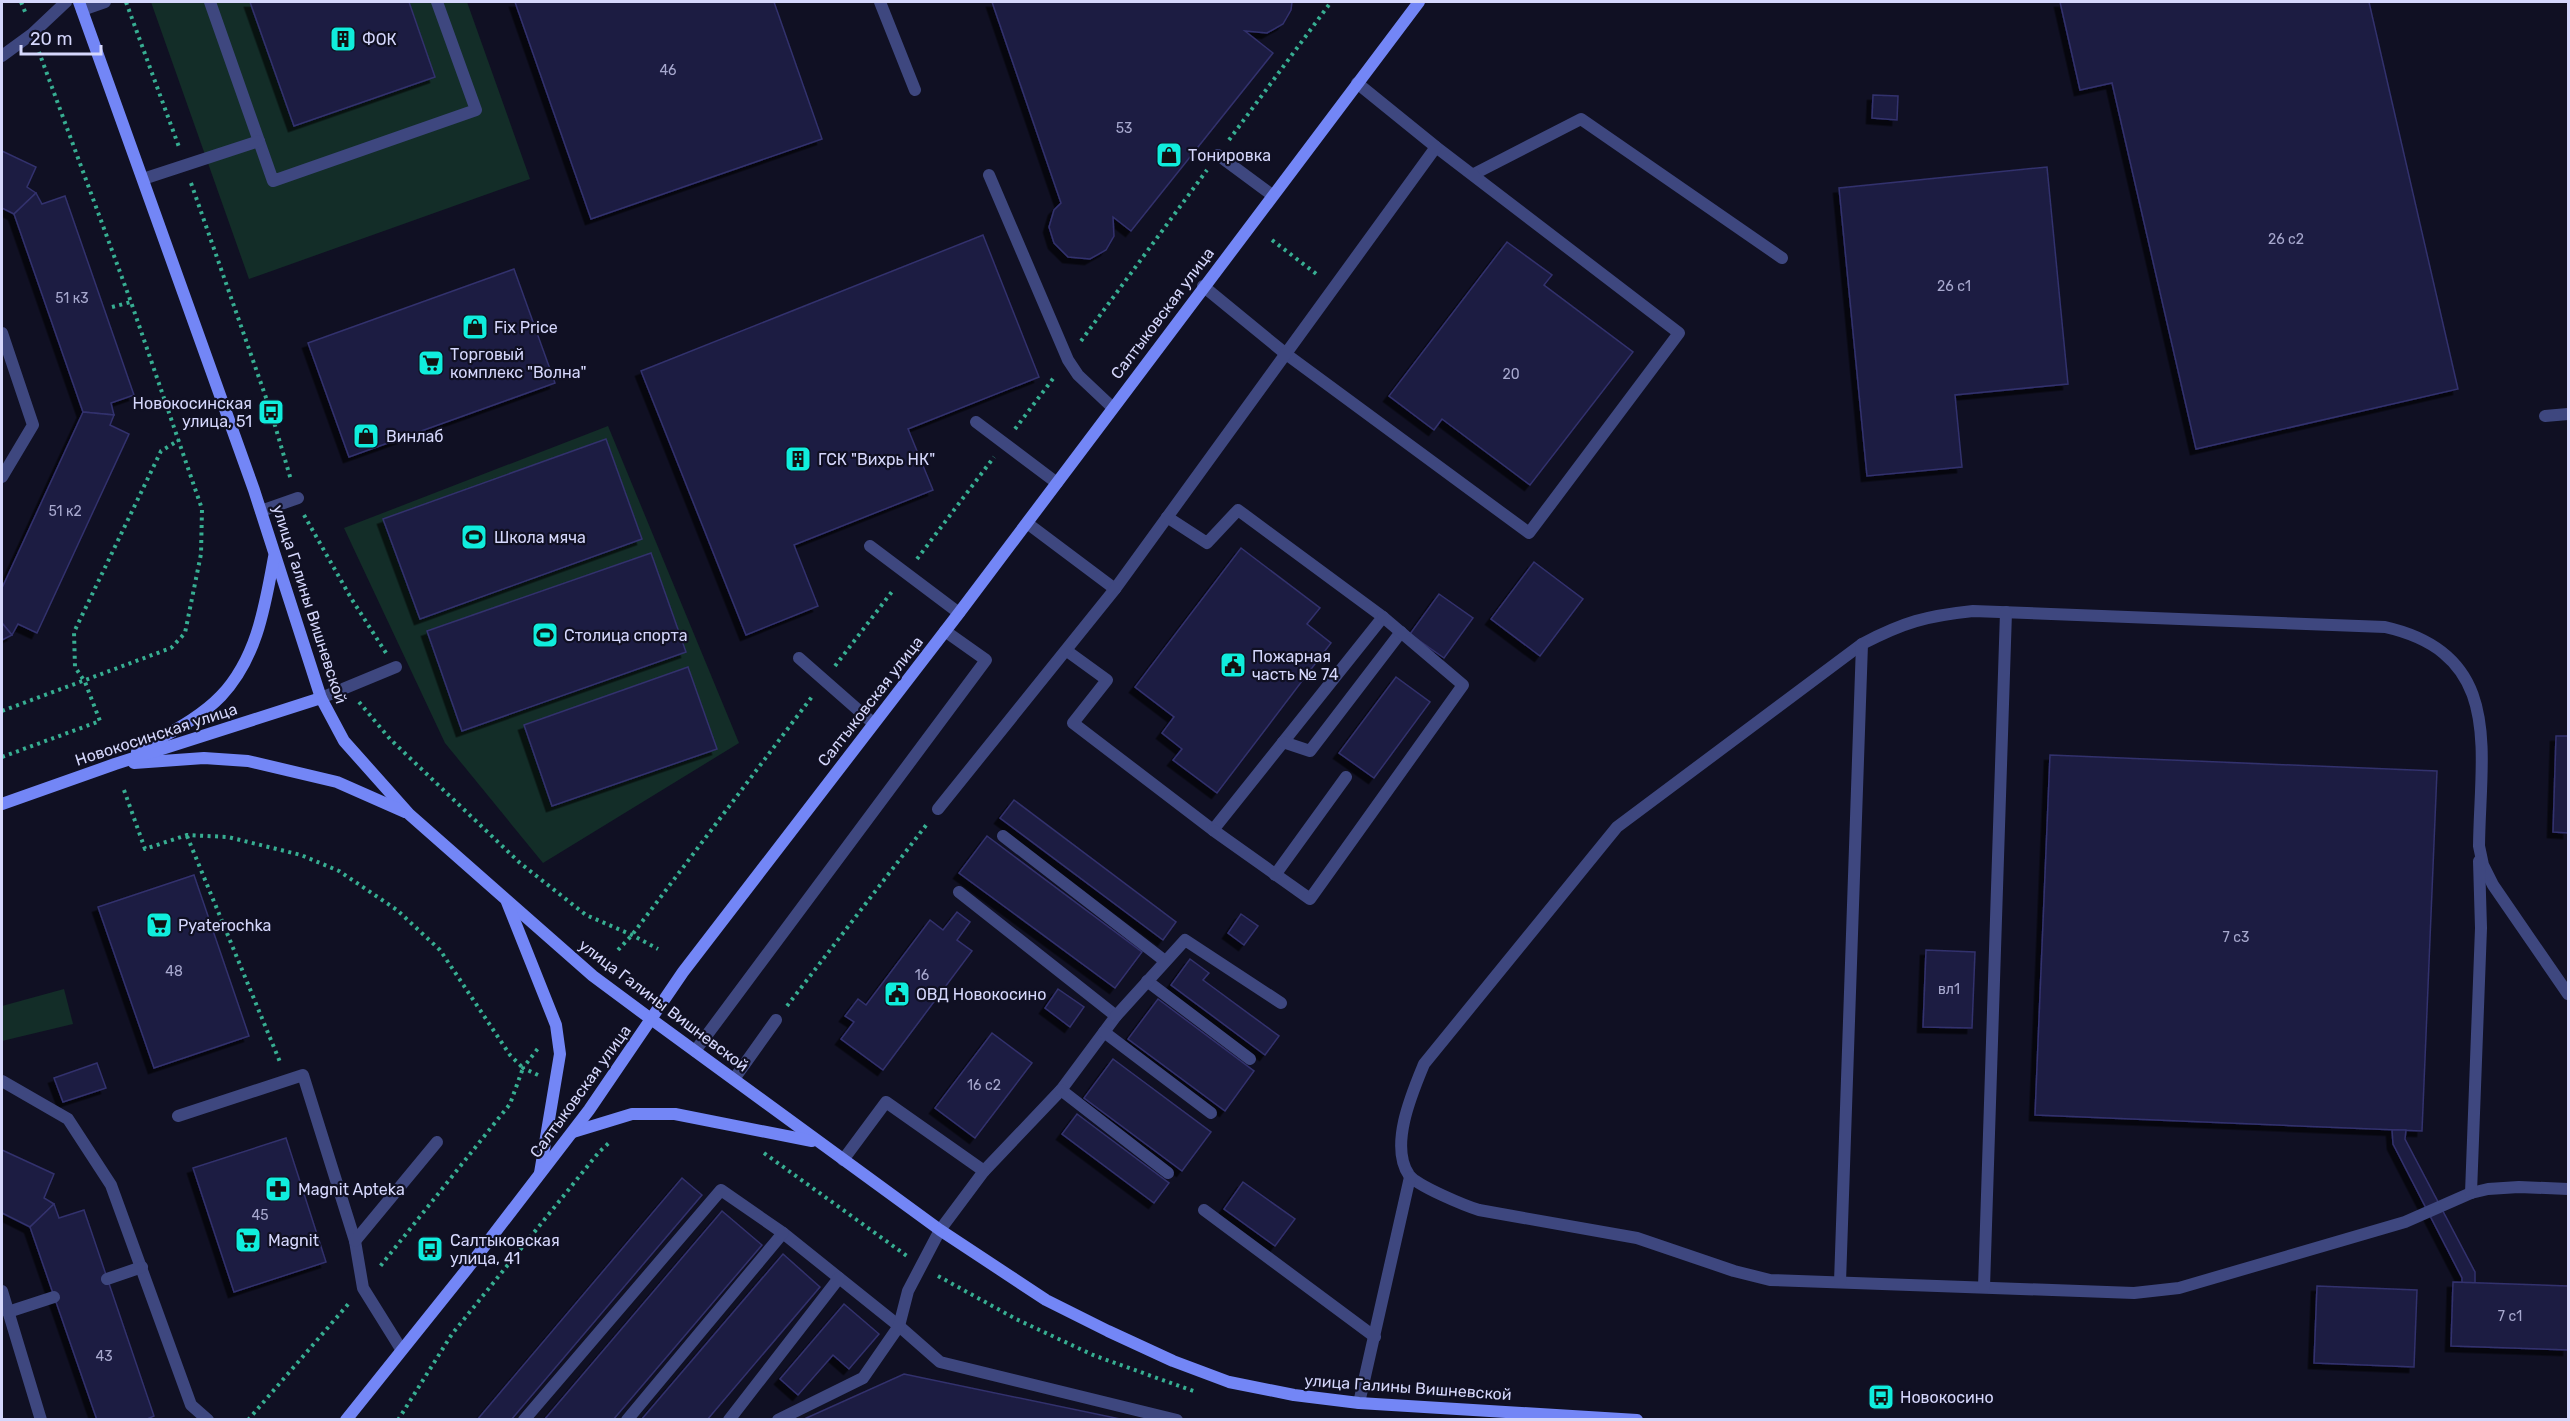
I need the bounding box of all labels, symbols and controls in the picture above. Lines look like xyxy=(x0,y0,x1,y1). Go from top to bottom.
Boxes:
scale bar xyxy=(21,18,100,56)
building icon: ФОК xyxy=(328,24,358,54)
text: 20 m xyxy=(30,28,72,50)
place label: ФОК xyxy=(362,30,397,49)
house number: 46 xyxy=(659,62,677,79)
house number: 53 xyxy=(1116,120,1132,137)
shop icon: Тонировка xyxy=(1154,140,1184,170)
place label: Тонировка xyxy=(1188,146,1271,165)
house number: 26 с2 xyxy=(2268,231,2304,248)
street label: Салтыковская улица xyxy=(1107,244,1218,383)
house number: 26 с1 xyxy=(1937,278,1971,295)
house number: 51 к3 xyxy=(55,290,89,307)
shop icon: Fix Price xyxy=(460,312,490,342)
place label: Fix Price xyxy=(494,318,558,337)
place label: Торговый комплекс "Волна" xyxy=(450,345,587,382)
supermarket icon: Торговый комплекс "Волна" xyxy=(416,348,446,378)
house number: 20 xyxy=(1502,366,1520,383)
place label: Новокосинская улица, 51 xyxy=(133,394,252,431)
bus stop icon: Новокосинская улица, 51 xyxy=(256,397,286,427)
shop icon: Винлаб xyxy=(351,421,381,451)
place label: Винлаб xyxy=(386,427,444,446)
building icon: ГСК "Вихрь НК" xyxy=(783,444,813,474)
place label: ГСК "Вихрь НК" xyxy=(818,450,935,469)
street label: улица Галины Вишневской xyxy=(268,502,351,706)
house number: 51 к2 xyxy=(48,503,82,520)
sports icon: Школа мяча xyxy=(459,522,489,552)
place label: Школа мяча xyxy=(494,528,586,547)
sports icon: Столица спорта xyxy=(530,620,560,650)
place label: Столица спорта xyxy=(564,626,688,645)
street label: Салтыковская улица xyxy=(814,633,927,770)
place label: Пожарная часть № 74 xyxy=(1252,647,1339,684)
public building icon: Пожарная часть № 74 xyxy=(1218,650,1248,680)
street label: Новокосинская улица xyxy=(73,699,240,770)
supermarket icon: Pyaterochka xyxy=(144,910,174,940)
place label: Pyaterochka xyxy=(178,916,271,935)
house number: 7 с3 xyxy=(2223,929,2249,946)
street label: улица Галины Вишневской xyxy=(575,935,752,1076)
house number: 48 xyxy=(165,963,183,980)
house number: 16 xyxy=(915,967,929,984)
public building icon: ОВД Новокосино xyxy=(882,979,912,1009)
house number: вл1 xyxy=(1938,981,1960,998)
place label: ОВД Новокосино xyxy=(916,985,1046,1004)
street label: Салтыковская улица xyxy=(526,1021,635,1161)
house number: 16 с2 xyxy=(967,1077,1001,1094)
pharmacy icon: Magnit Apteka xyxy=(263,1174,293,1204)
place label: Magnit Apteka xyxy=(298,1180,405,1199)
house number: 45 xyxy=(251,1207,269,1224)
supermarket icon: Magnit xyxy=(233,1225,263,1255)
place label: Magnit xyxy=(268,1231,319,1250)
place label: Салтыковская улица, 41 xyxy=(450,1231,560,1268)
bus stop icon: Салтыковская улица, 41 xyxy=(415,1234,445,1264)
house number: 7 с1 xyxy=(2498,1308,2522,1325)
house number: 43 xyxy=(95,1348,113,1365)
street label: улица Галины Вишневской xyxy=(1304,1371,1512,1404)
bus stop icon: Новокосино xyxy=(1866,1382,1896,1412)
place label: Новокосино xyxy=(1900,1388,1994,1407)

